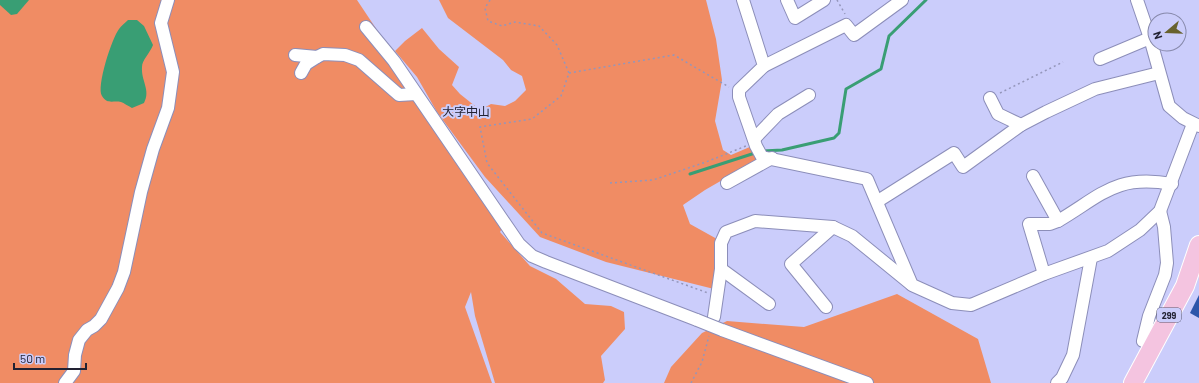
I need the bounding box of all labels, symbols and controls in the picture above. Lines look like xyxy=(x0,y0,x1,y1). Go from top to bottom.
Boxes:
north arrow xyxy=(1147,12,1187,52)
text: N xyxy=(1150,30,1164,41)
district label: 大字中山 xyxy=(442,104,490,118)
road number: 299 xyxy=(1157,308,1181,322)
scale bar xyxy=(14,345,86,371)
text: 50 m xyxy=(20,351,45,365)

